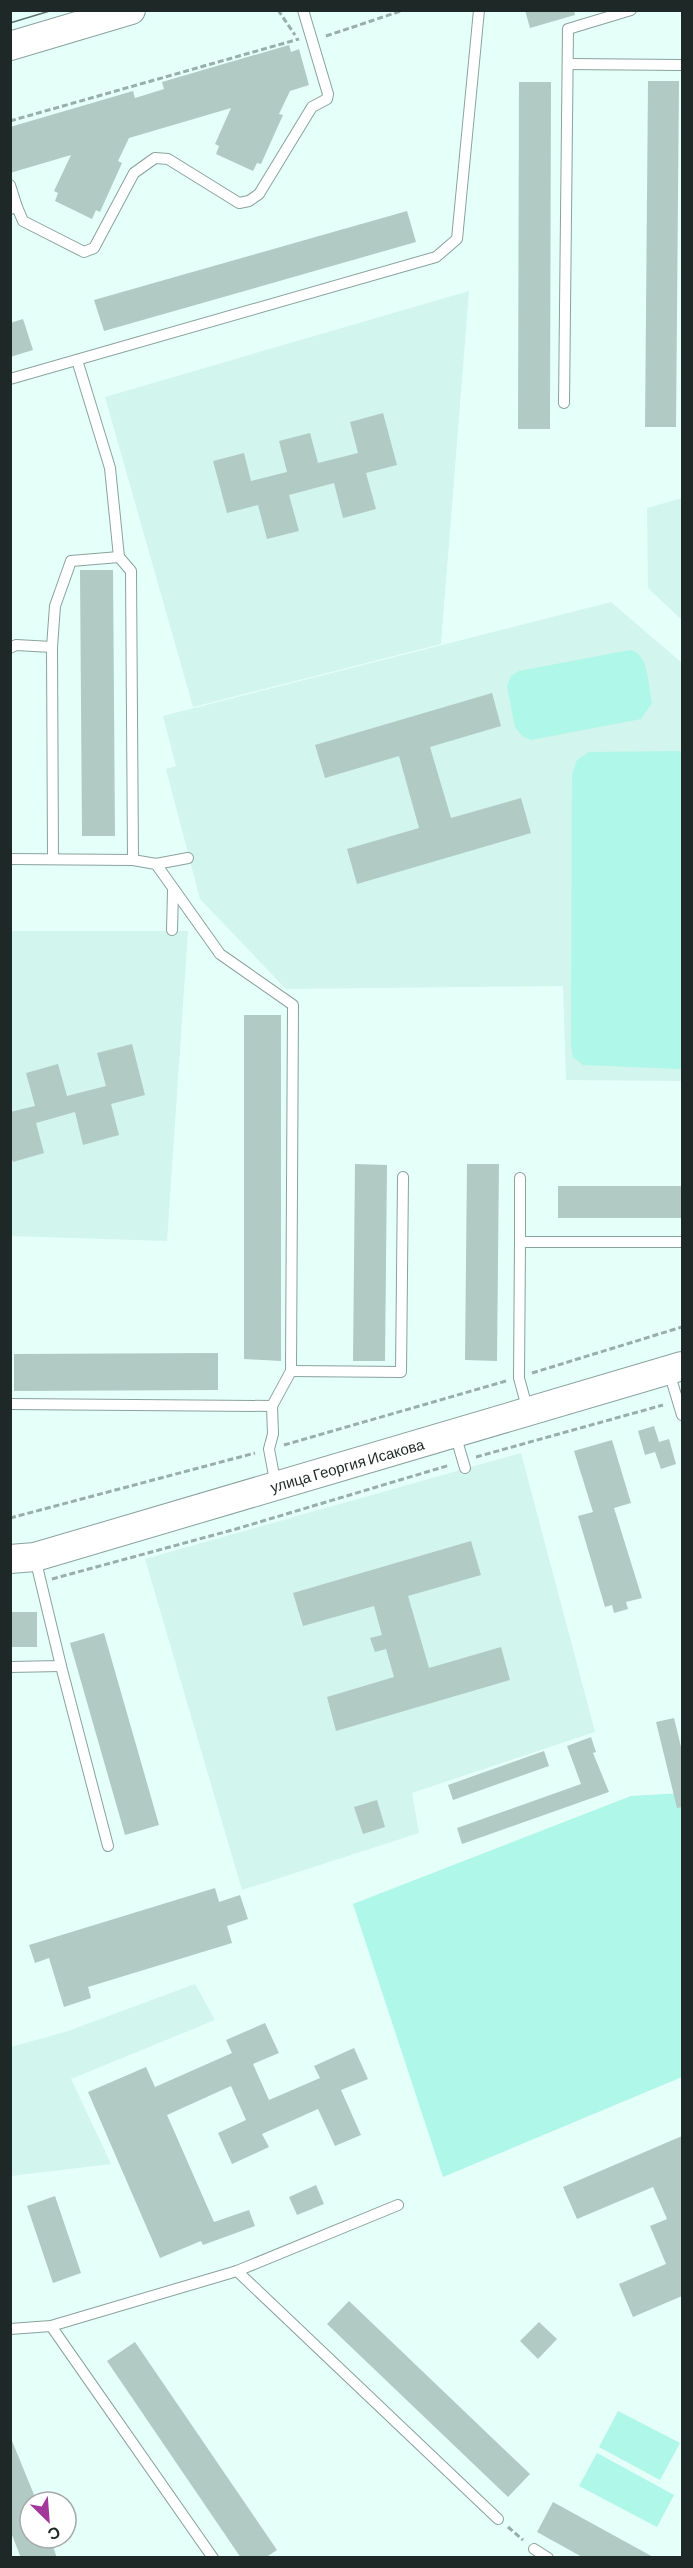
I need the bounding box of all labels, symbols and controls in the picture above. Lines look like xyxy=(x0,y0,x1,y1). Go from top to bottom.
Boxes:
street label: улица Георгия Исакова xyxy=(268,1434,427,1496)
north arrow xyxy=(18,2490,78,2550)
text: С xyxy=(45,2523,64,2545)

